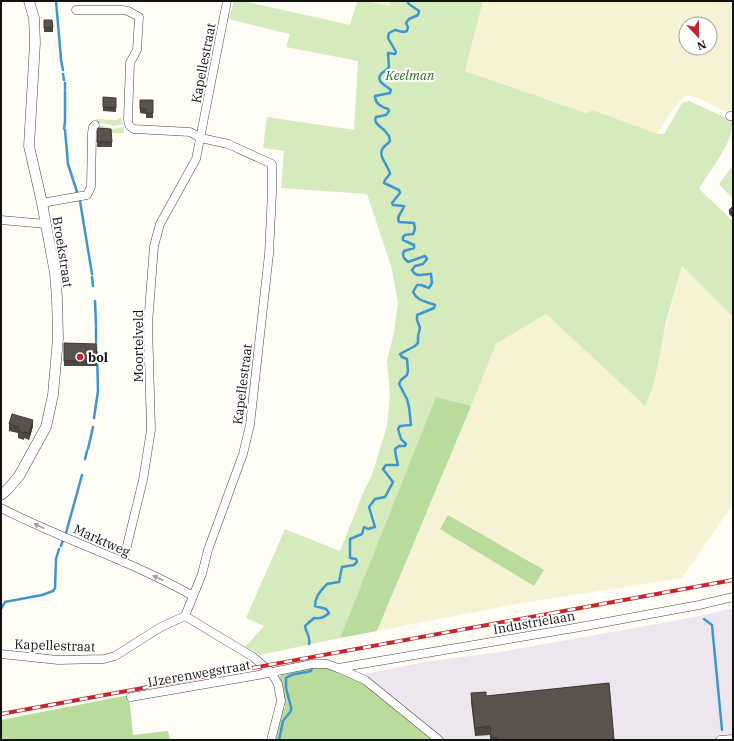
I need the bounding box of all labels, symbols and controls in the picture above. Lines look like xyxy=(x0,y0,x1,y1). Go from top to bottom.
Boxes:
north arrow xyxy=(678,16,718,56)
street label: Kapellestraat xyxy=(187,21,220,105)
text: N xyxy=(695,37,708,54)
park label: Keelman xyxy=(385,67,435,84)
street label: Broekstraat xyxy=(48,215,77,289)
street label: Moortelveld xyxy=(130,309,147,383)
street label: Kapellestraat xyxy=(229,342,256,425)
place label: bol xyxy=(88,349,108,366)
marker: bol xyxy=(75,352,85,362)
street label: Marktweg xyxy=(71,520,133,560)
one-way arrow xyxy=(33,522,45,529)
one-way arrow xyxy=(152,575,164,581)
street label: Industrielaan xyxy=(492,607,576,638)
street label: Kapellestraat xyxy=(14,636,96,655)
street label: IJzerenwegstraat xyxy=(146,656,252,691)

